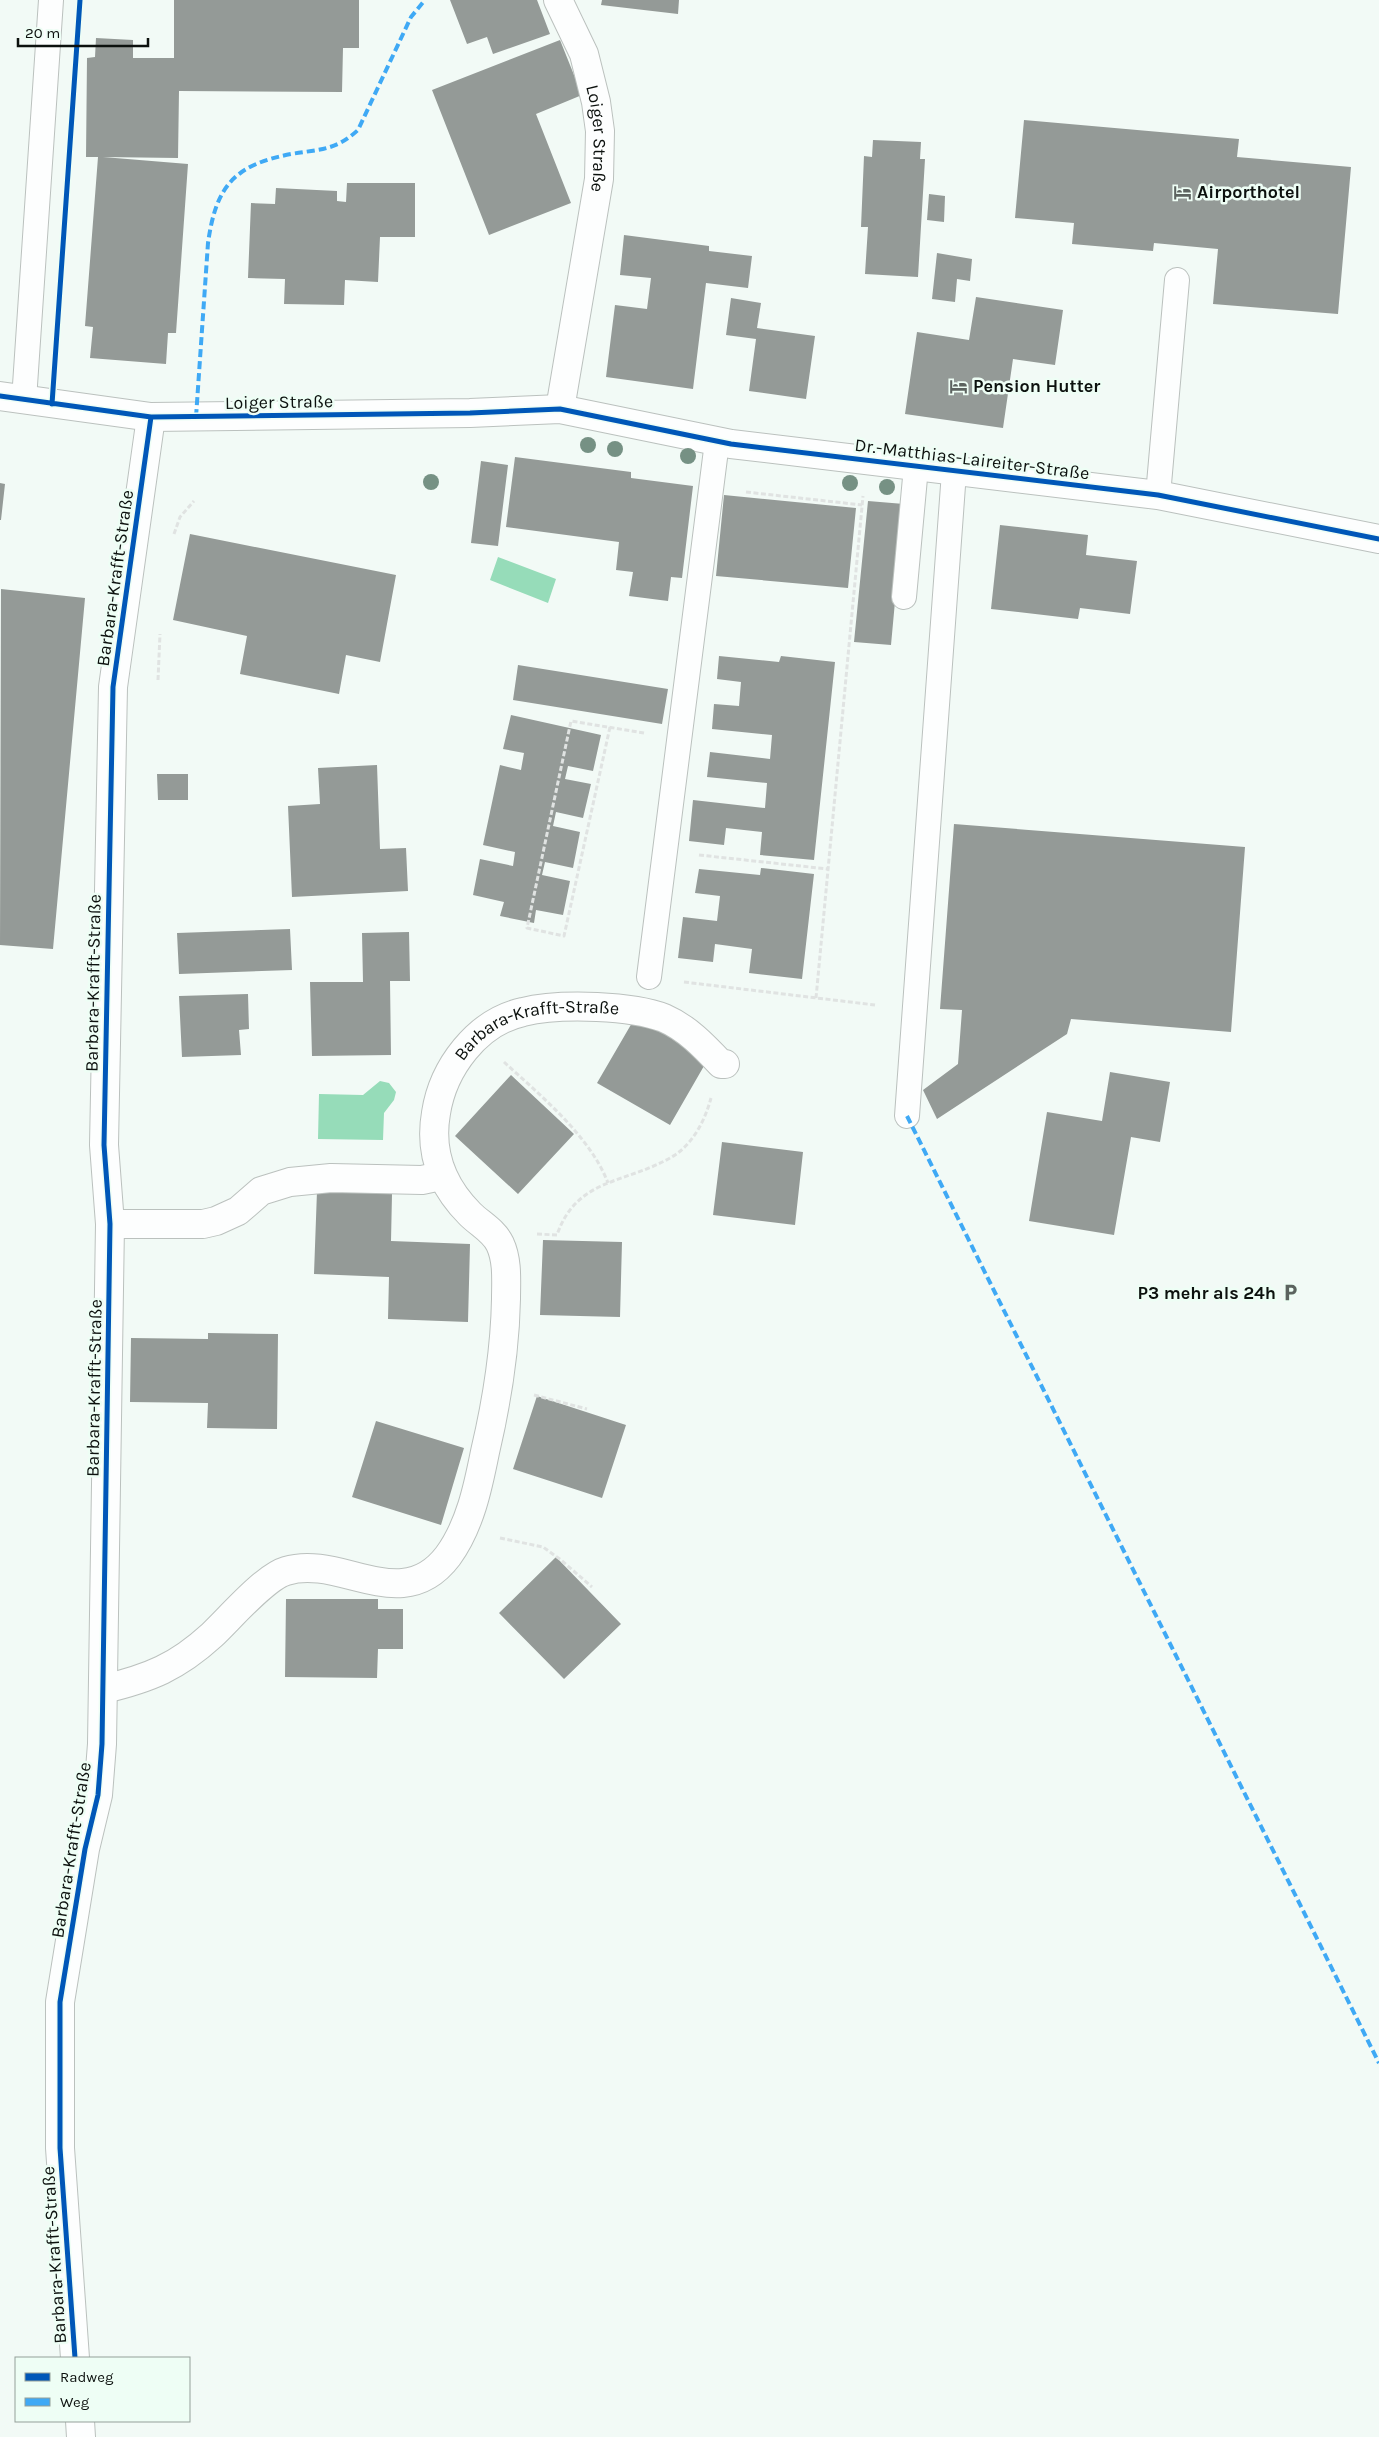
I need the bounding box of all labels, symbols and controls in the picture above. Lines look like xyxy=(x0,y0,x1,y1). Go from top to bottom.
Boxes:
scale bar xyxy=(18,15,148,47)
text: 20 m xyxy=(25,24,60,42)
street label: Loiger Straße xyxy=(581,82,611,194)
place label: Airporthotel xyxy=(1197,181,1300,203)
hotel icon: Airporthotel xyxy=(1173,182,1193,202)
place label: Pension Hutter xyxy=(973,375,1100,397)
hotel icon: Pension Hutter xyxy=(949,376,969,396)
street label: Loiger Straße xyxy=(225,390,333,414)
street label: Dr.-Matthias-Laireiter-Straße xyxy=(853,434,1091,484)
street label: Barbara-Krafft-Straße xyxy=(92,488,138,668)
street label: Barbara-Krafft-Straße xyxy=(80,894,106,1072)
street label: Barbara-Krafft-Straße xyxy=(449,995,620,1065)
place label: P3 mehr als 24h xyxy=(1137,1282,1276,1304)
parking icon: P3 mehr als 24h xyxy=(1280,1283,1300,1303)
street label: Barbara-Krafft-Straße xyxy=(81,1299,107,1477)
street label: Barbara-Krafft-Straße xyxy=(46,1760,96,1940)
street label: Barbara-Krafft-Straße xyxy=(37,2165,71,2345)
legend xyxy=(15,2357,190,2422)
text: Radweg xyxy=(60,2368,114,2386)
text: Weg xyxy=(60,2393,90,2411)

